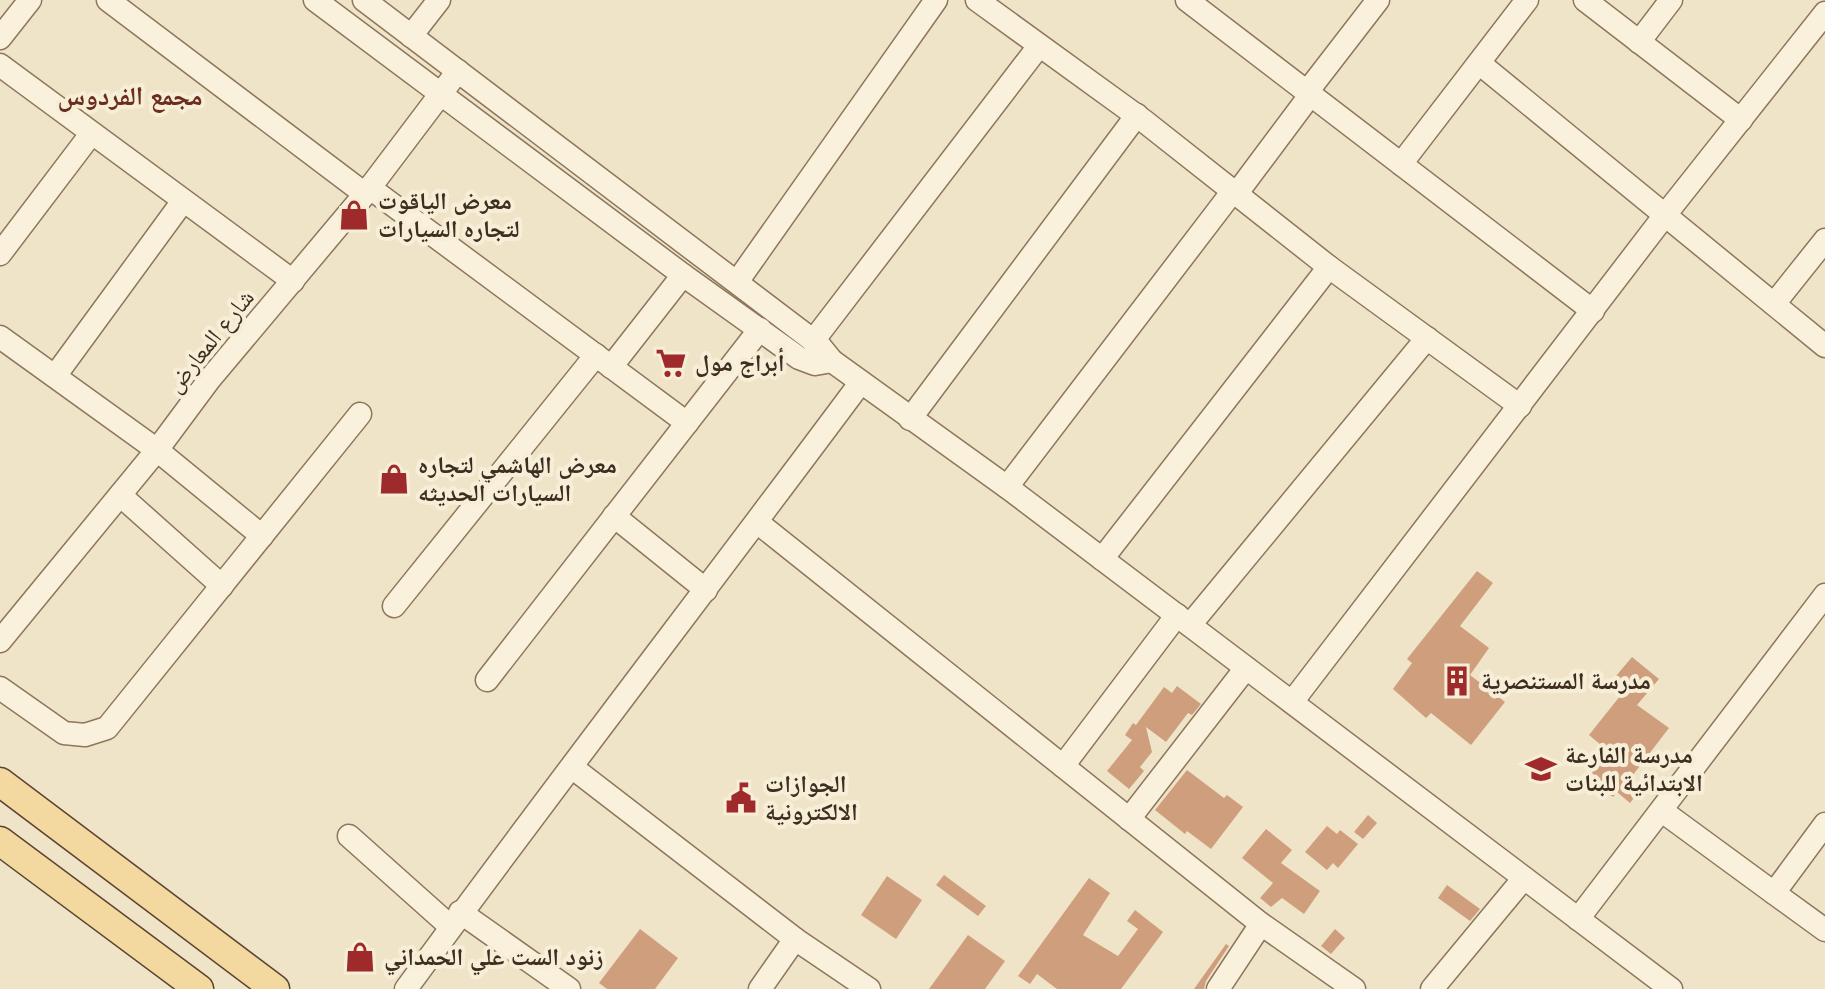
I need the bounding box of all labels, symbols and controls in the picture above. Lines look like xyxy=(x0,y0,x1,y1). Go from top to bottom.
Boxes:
district label: مجمع الفردوس xyxy=(57,79,203,113)
place label: معرض الياقوت لتجاره السيارات xyxy=(378,185,520,244)
shop icon: معرض الياقوت لتجاره السيارات xyxy=(337,198,371,232)
street label: شارع المعارض xyxy=(158,283,261,399)
supermarket icon: أبراج مول xyxy=(654,346,688,380)
place label: أبراج مول xyxy=(695,347,785,378)
place label: معرض الهاشمي لتجاره السيارات الحديثه xyxy=(418,449,617,508)
shop icon: معرض الهاشمي لتجاره السيارات الحديثه xyxy=(377,462,411,496)
building icon: مدرسة المستنصرية xyxy=(1440,664,1474,698)
place label: مدرسة المستنصرية xyxy=(1481,665,1651,696)
place label: مدرسة الفارعة الابتدائية للبنات xyxy=(1565,739,1703,798)
school or university icon: مدرسة الفارعة الابتدائية للبنات xyxy=(1524,752,1558,786)
place label: الجوازات الالكترونية xyxy=(765,768,858,827)
public building icon: الجوازات الالكترونية xyxy=(724,781,758,815)
shop icon: زنود الست علي الحمداني xyxy=(343,940,377,974)
place label: زنود الست علي الحمداني xyxy=(384,941,603,976)

